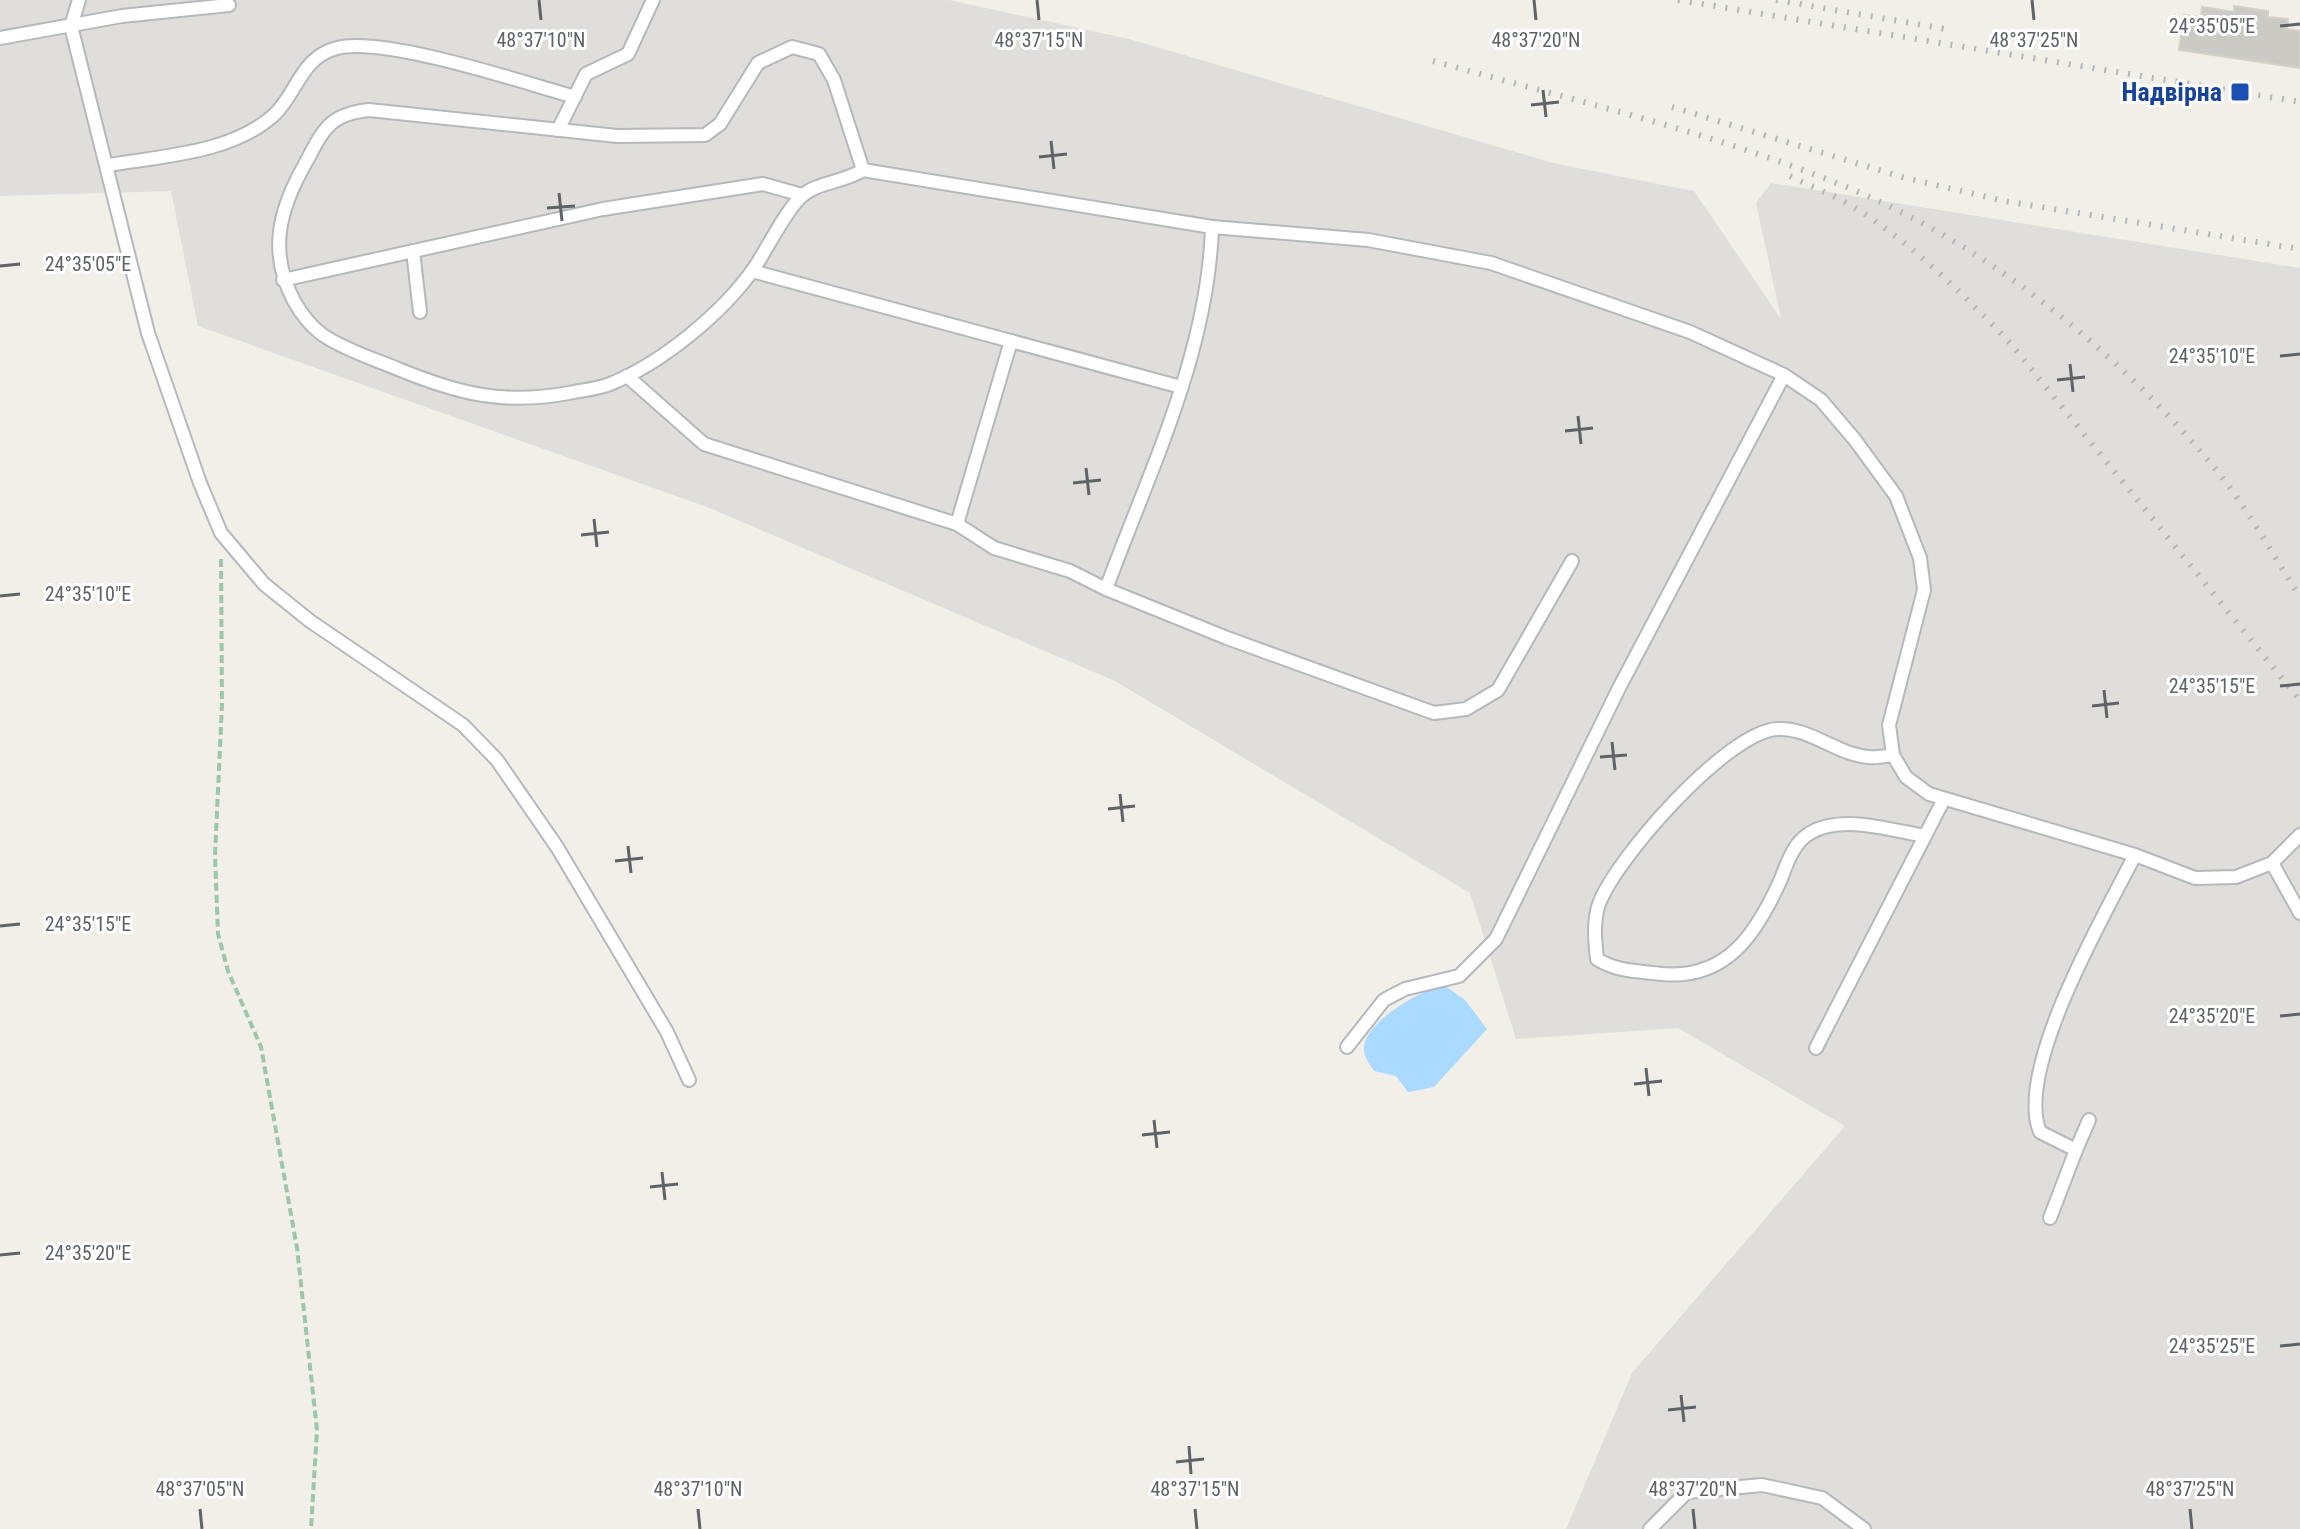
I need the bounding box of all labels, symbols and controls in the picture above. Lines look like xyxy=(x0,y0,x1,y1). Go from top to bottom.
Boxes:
text: 24°35'05"E xyxy=(2169,14,2255,38)
text: 48°37'10"N xyxy=(496,28,586,52)
text: 48°37'15"N xyxy=(994,28,1084,52)
text: 48°37'20"N xyxy=(1491,28,1581,52)
text: 48°37'25"N xyxy=(1989,28,2079,52)
place label: Надвірна xyxy=(2122,77,2222,107)
marker: Надвірна xyxy=(2229,81,2251,103)
text: 24°35'05"E xyxy=(45,252,131,276)
text: 24°35'10"E xyxy=(2169,344,2255,368)
text: 24°35'10"E xyxy=(45,582,131,606)
text: 24°35'15"E xyxy=(2169,674,2255,698)
text: 24°35'15"E xyxy=(45,912,131,936)
text: 24°35'20"E xyxy=(2169,1004,2255,1028)
text: 24°35'20"E xyxy=(45,1241,131,1265)
text: 24°35'25"E xyxy=(2169,1334,2255,1358)
text: 48°37'05"N xyxy=(155,1477,245,1501)
text: 48°37'10"N xyxy=(653,1477,743,1501)
text: 48°37'15"N xyxy=(1150,1477,1240,1501)
text: 48°37'20"N xyxy=(1648,1477,1738,1501)
text: 48°37'25"N xyxy=(2145,1477,2235,1501)

